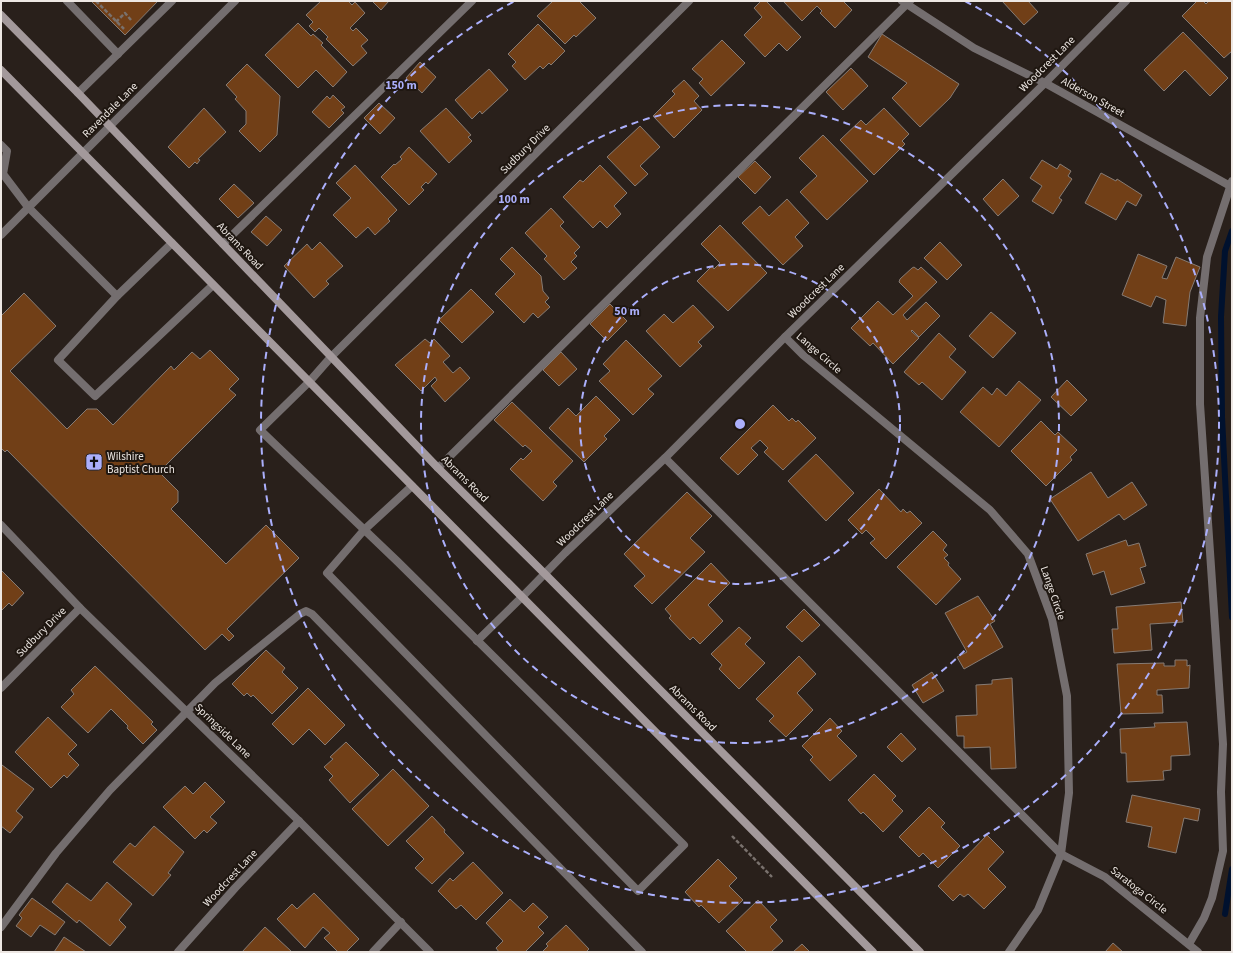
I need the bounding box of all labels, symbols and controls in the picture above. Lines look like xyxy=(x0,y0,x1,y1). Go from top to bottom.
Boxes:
street label: Woodcrest Lane xyxy=(1016,32,1079,95)
street label: Alderson Street xyxy=(1059,73,1128,121)
text: 150 m xyxy=(385,77,417,94)
street label: Ravendale Lane xyxy=(79,79,141,141)
street label: Sudbury Drive xyxy=(497,120,554,177)
text: 100 m xyxy=(498,191,530,208)
street label: Abrams Road xyxy=(214,219,266,273)
street label: Woodcrest Lane xyxy=(784,260,848,322)
text: 50 m xyxy=(614,303,640,320)
street label: Lange Circle xyxy=(793,329,845,377)
centre of rings xyxy=(733,417,747,431)
place label: Wilshire Baptist Church xyxy=(107,449,175,477)
church icon: Wilshire Baptist Church xyxy=(84,452,104,472)
street label: Abrams Road xyxy=(438,452,492,506)
street label: Woodcrest Lane xyxy=(553,488,617,550)
street label: Lange Circle xyxy=(1037,564,1069,622)
street label: Sudbury Drive xyxy=(13,603,70,660)
street label: Abrams Road xyxy=(666,681,720,735)
street label: Springside Lane xyxy=(191,700,255,762)
street label: Woodcrest Lane xyxy=(199,846,261,910)
street label: Saratoga Circle xyxy=(1107,863,1171,917)

